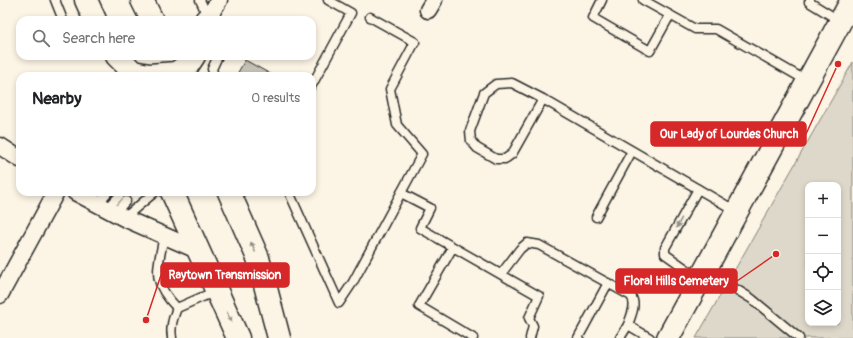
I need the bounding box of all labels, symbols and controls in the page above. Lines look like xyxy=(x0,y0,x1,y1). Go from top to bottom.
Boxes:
search box xyxy=(16,16,316,60)
icon: search xyxy=(30,27,52,49)
text: Search here xyxy=(62,29,135,48)
text: Nearby xyxy=(32,88,81,109)
text: 0 results xyxy=(251,90,300,106)
callout: Our Lady of Lourdes Church xyxy=(651,122,806,146)
text: Our Lady of Lourdes Church xyxy=(660,127,799,142)
map controls xyxy=(805,182,841,326)
button: + xyxy=(805,182,841,218)
one-way arrow xyxy=(675,217,682,229)
button: − xyxy=(805,218,841,254)
one-way arrow xyxy=(250,240,256,252)
button: locate xyxy=(805,254,841,290)
callout: Raytown Transmission xyxy=(161,263,289,287)
text: Raytown Transmission xyxy=(169,268,282,283)
callout: Floral Hills Cemetery xyxy=(616,269,737,293)
text: Floral Hills Cemetery xyxy=(623,274,729,289)
button: layers xyxy=(805,290,841,326)
one-way arrow xyxy=(226,311,232,323)

